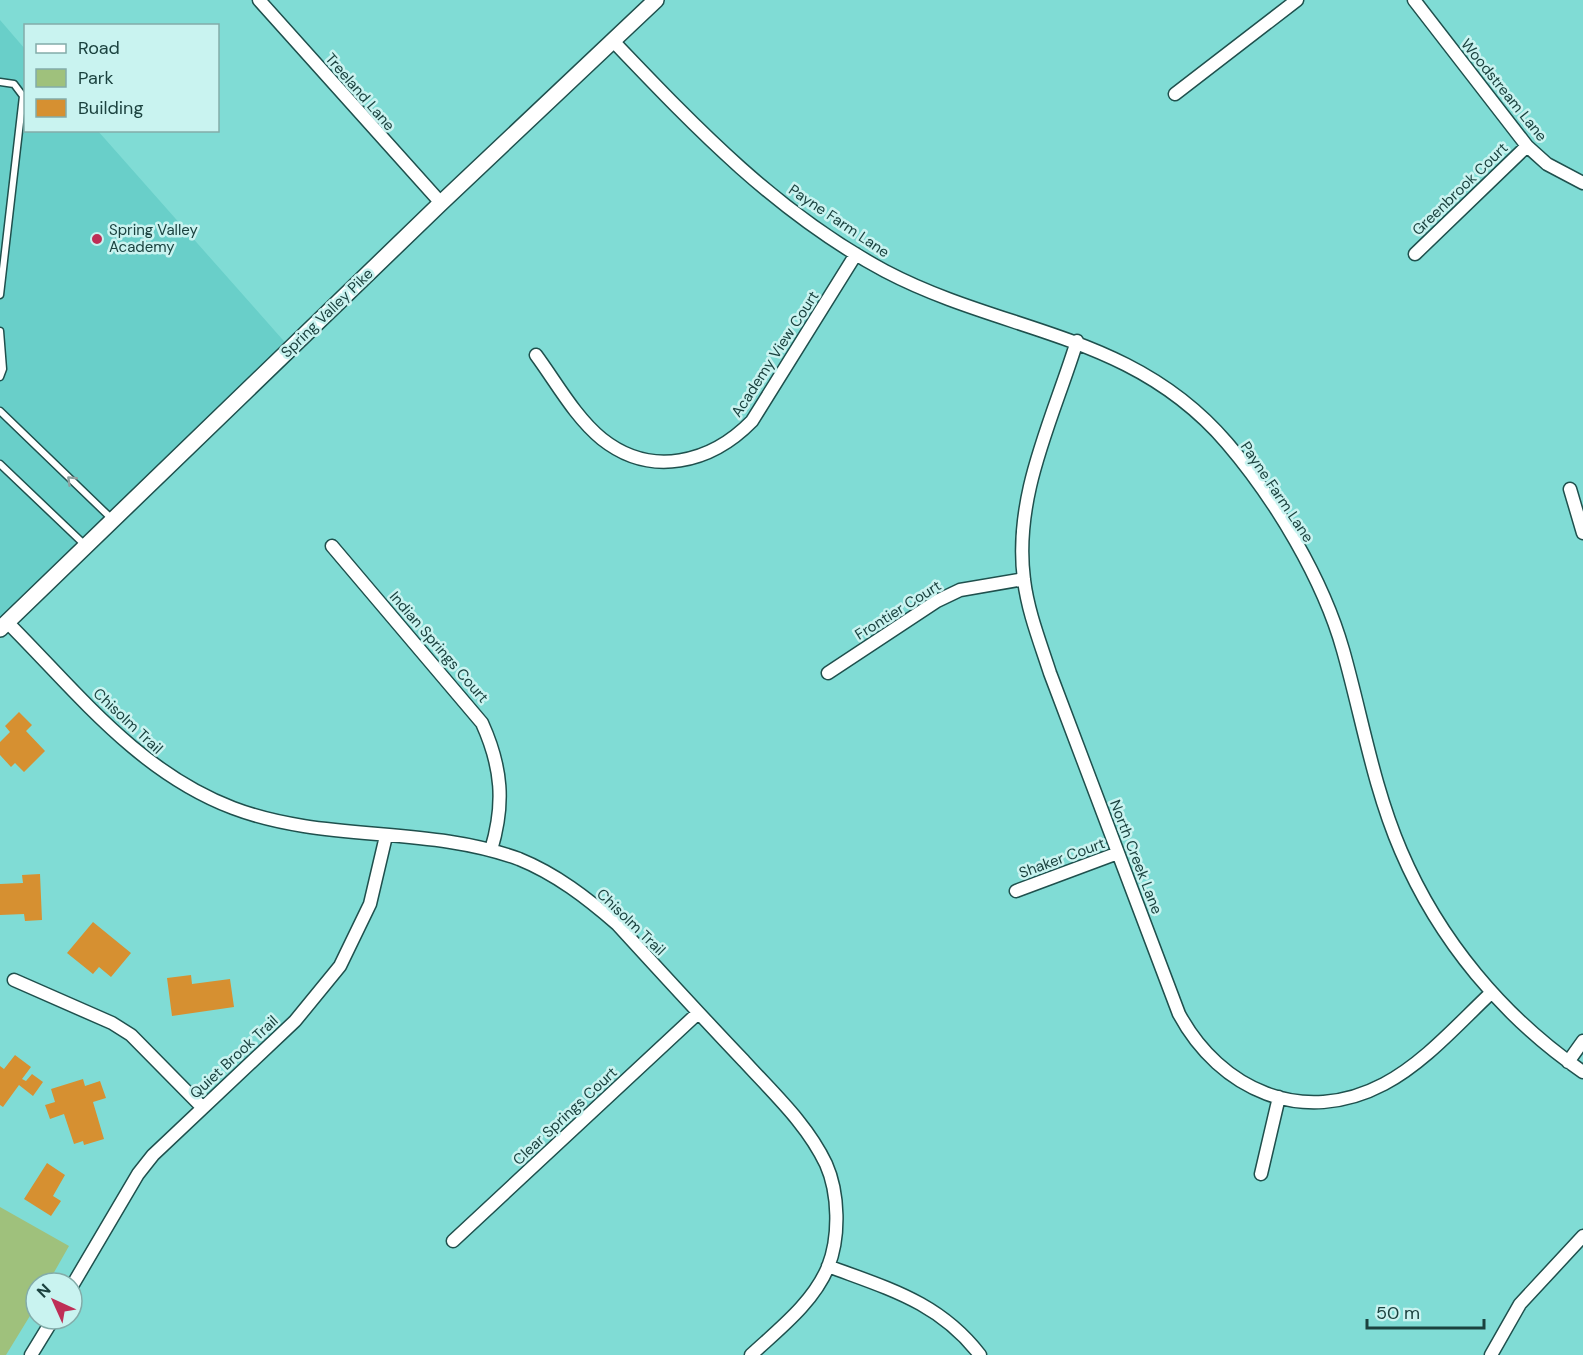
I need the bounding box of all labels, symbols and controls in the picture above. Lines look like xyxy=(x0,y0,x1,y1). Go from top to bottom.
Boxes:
legend xyxy=(24,24,219,132)
street label: Woodstream Lane xyxy=(1456,35,1552,145)
text: Road xyxy=(78,36,120,60)
street label: Treeland Lane xyxy=(321,49,399,135)
text: Park xyxy=(78,66,114,90)
text: Building xyxy=(78,96,143,120)
street label: Greenbrook Court xyxy=(1408,138,1512,240)
street label: Payne Farm Lane xyxy=(785,180,893,262)
place label: Spring Valley Academy xyxy=(109,220,198,257)
marker: Spring Valley Academy xyxy=(90,232,104,246)
street label: Spring Valley Pike xyxy=(277,264,377,362)
street label: Academy View Court xyxy=(727,287,823,421)
street label: Payne Farm Lane xyxy=(1236,438,1318,546)
one-way arrow xyxy=(68,476,79,487)
street label: Frontier Court xyxy=(851,575,945,644)
street label: Indian Springs Court xyxy=(385,587,493,707)
street label: Chisolm Trail xyxy=(89,684,167,758)
street label: North Creek Lane xyxy=(1105,797,1167,917)
street label: Shaker Court xyxy=(1016,833,1108,883)
street label: Chisolm Trail xyxy=(592,884,670,960)
street label: Quiet Brook Trail xyxy=(186,1011,282,1103)
street label: Clear Springs Court xyxy=(509,1062,622,1170)
north arrow xyxy=(24,1271,84,1331)
text: N xyxy=(32,1279,55,1302)
scale bar xyxy=(1367,1292,1484,1330)
text: 50 m xyxy=(1376,1301,1420,1325)

